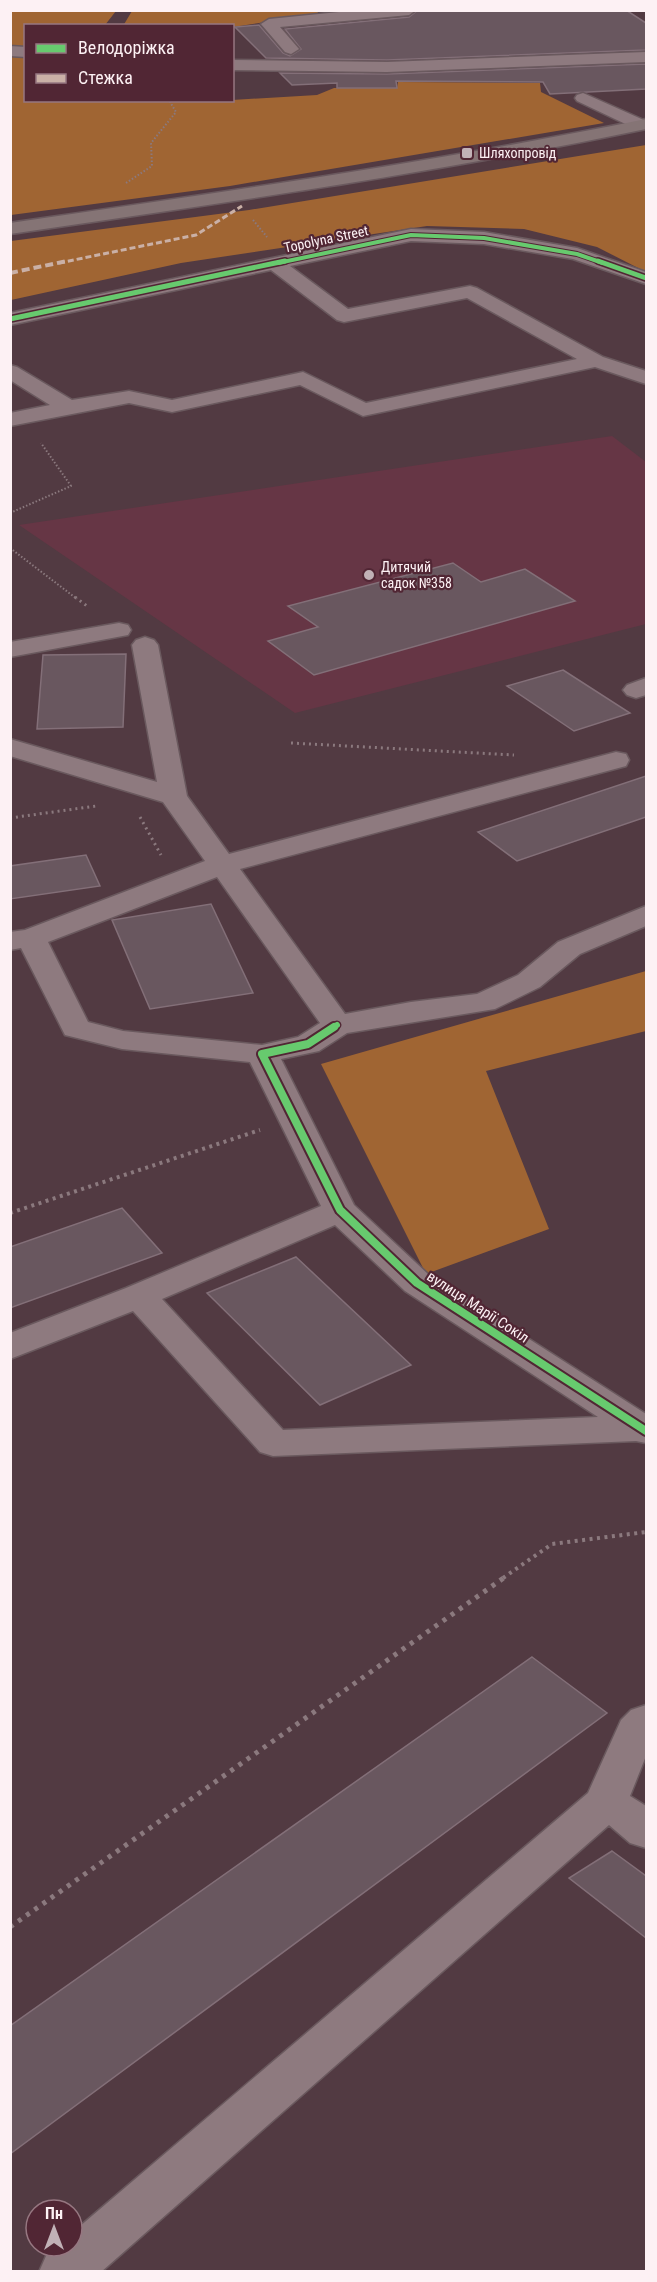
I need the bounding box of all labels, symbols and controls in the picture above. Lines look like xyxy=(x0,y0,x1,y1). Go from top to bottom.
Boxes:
legend xyxy=(24,24,234,102)
text: Велодоріжка xyxy=(78,37,175,58)
text: Стежка xyxy=(78,67,133,88)
place label: Шляхопровід xyxy=(479,145,557,161)
marker: Шляхопровід xyxy=(460,146,474,160)
street label: Topolyna Street xyxy=(282,222,370,256)
place label: Дитячий садок №358 xyxy=(381,559,452,591)
marker: Дитячий садок №358 xyxy=(362,568,376,582)
street label: вулиця Марії Сокіл xyxy=(424,1267,532,1347)
north arrow xyxy=(24,2198,84,2258)
text: Пн xyxy=(45,2204,63,2223)

